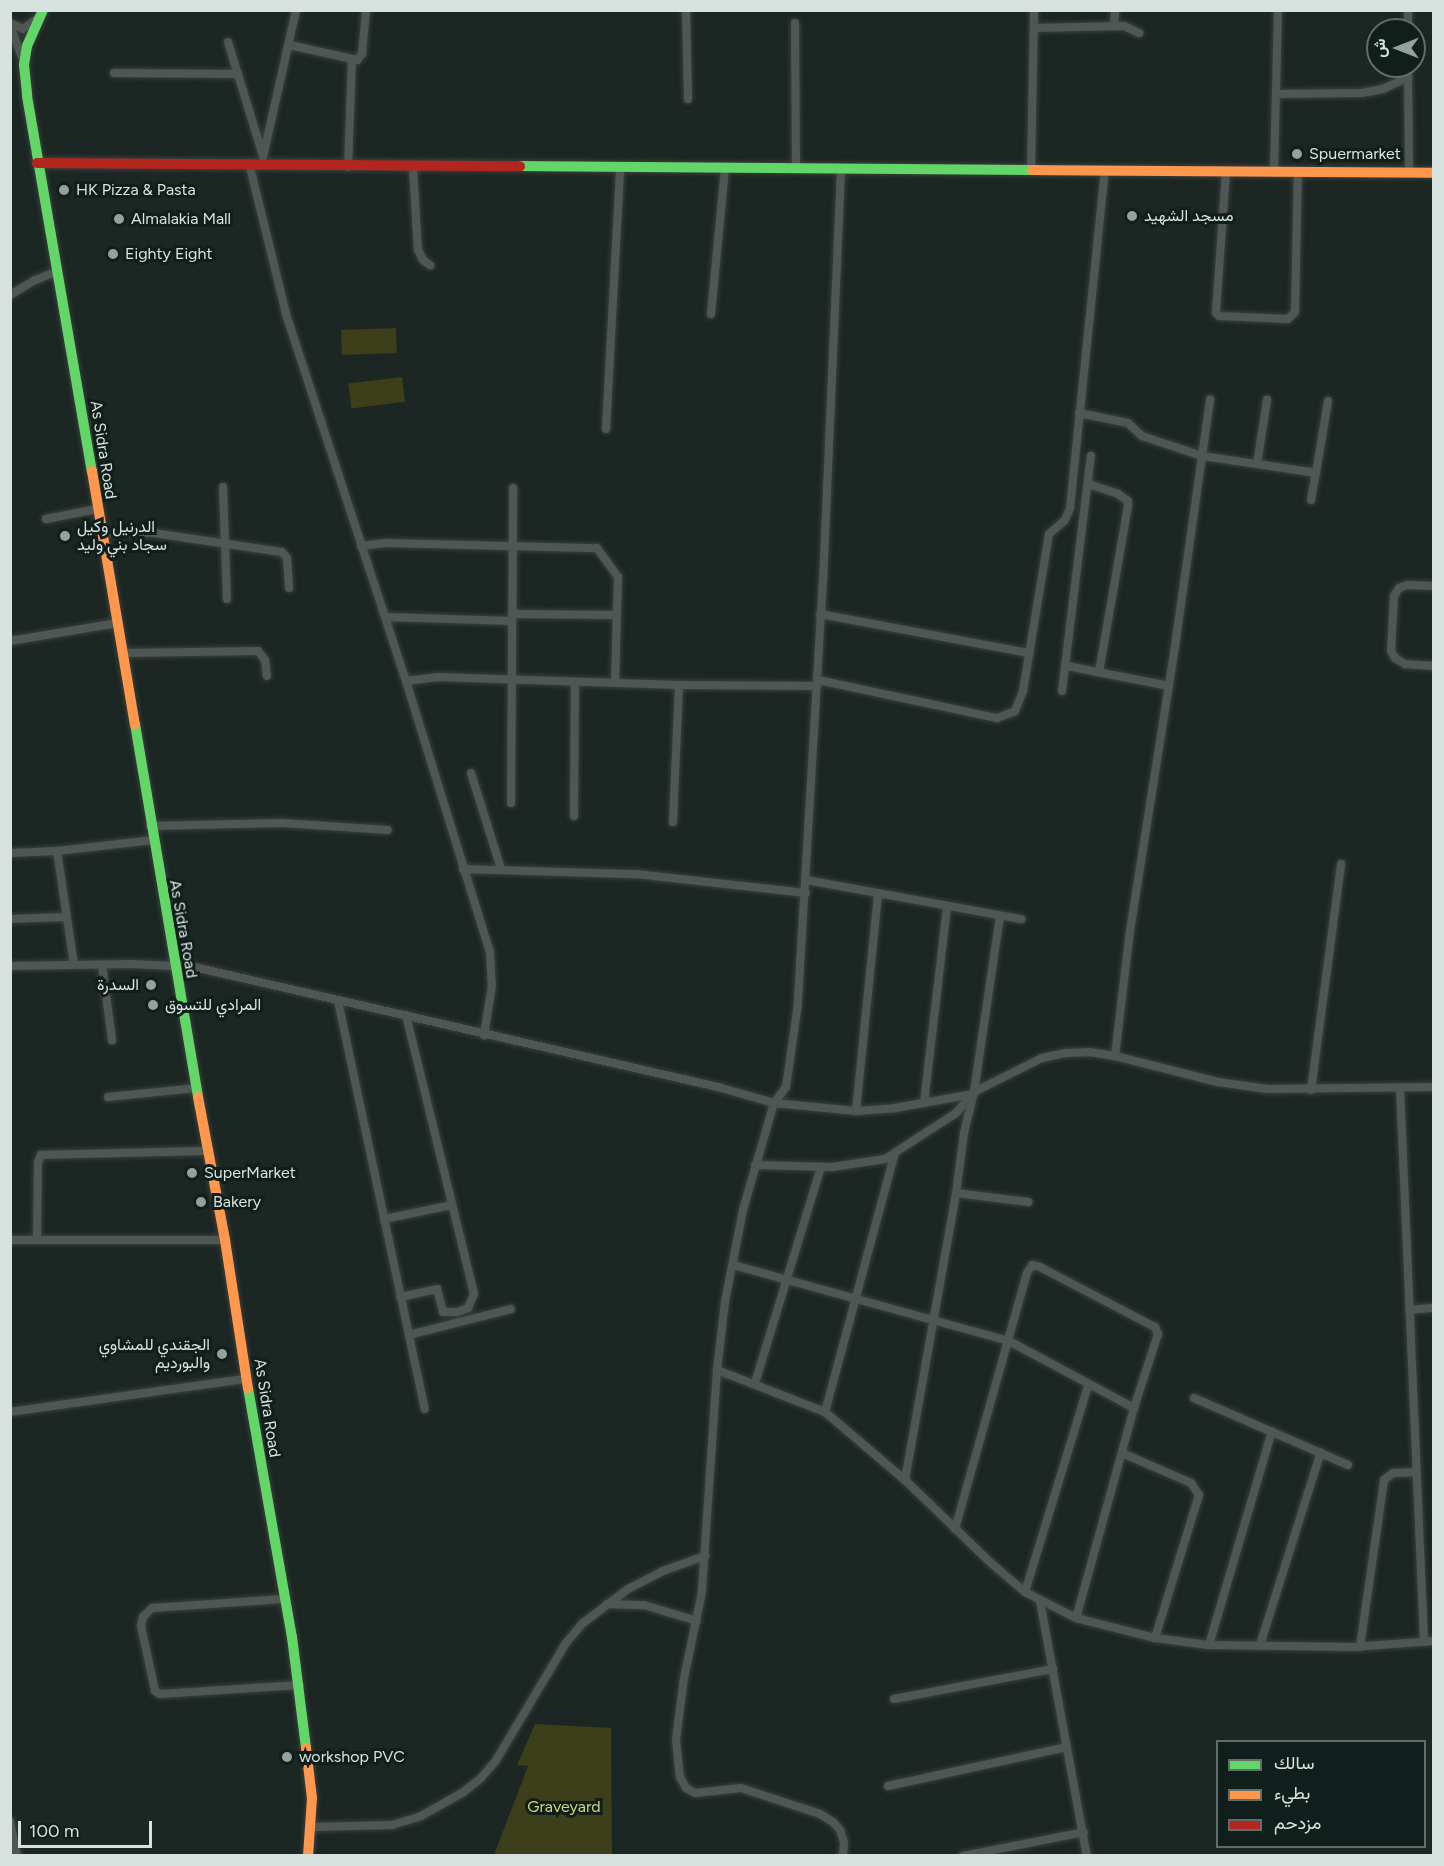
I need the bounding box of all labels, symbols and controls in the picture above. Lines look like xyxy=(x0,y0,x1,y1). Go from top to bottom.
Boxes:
north arrow xyxy=(1366,18,1426,78)
text: ش xyxy=(1370,38,1389,58)
place label: Spuermarket xyxy=(1309,144,1401,164)
marker: Spuermarket xyxy=(1290,147,1304,161)
place label: HK Pizza & Pasta xyxy=(76,180,196,200)
marker: HK Pizza & Pasta xyxy=(57,183,71,197)
place label: مسجد الشهيد xyxy=(1144,206,1234,226)
place label: Almalakia Mall xyxy=(131,209,231,229)
marker: مسجد الشهيد xyxy=(1125,209,1139,223)
marker: Almalakia Mall xyxy=(112,212,126,226)
place label: Eighty Eight xyxy=(125,244,212,264)
marker: Eighty Eight xyxy=(106,247,120,261)
street label: As Sidra Road xyxy=(86,399,120,501)
place label: الدرنيل وكيل سجاد بني وليد xyxy=(77,517,167,555)
marker: الدرنيل وكيل سجاد بني وليد xyxy=(58,529,72,543)
street label: As Sidra Road xyxy=(165,878,201,980)
place label: السدرة xyxy=(97,975,139,995)
marker: السدرة xyxy=(144,978,158,992)
place label: المرادي للتسوق xyxy=(165,995,261,1015)
marker: المرادي للتسوق xyxy=(146,998,160,1012)
place label: SuperMarket xyxy=(204,1163,296,1183)
marker: SuperMarket xyxy=(185,1166,199,1180)
place label: Bakery xyxy=(213,1192,261,1212)
marker: Bakery xyxy=(194,1195,208,1209)
place label: الجقندي للمشاوي والبورديم xyxy=(99,1335,210,1373)
marker: الجقندي للمشاوي والبورديم xyxy=(215,1347,229,1361)
street label: As Sidra Road xyxy=(250,1357,284,1459)
legend xyxy=(1216,1740,1426,1848)
place label: workshop PVC xyxy=(299,1747,405,1767)
marker: workshop PVC xyxy=(280,1750,294,1764)
text: سالك xyxy=(1274,1752,1314,1774)
text: بطيء xyxy=(1274,1782,1310,1804)
park label: Graveyard xyxy=(527,1797,601,1817)
scale bar xyxy=(21,1809,154,1847)
text: مزدحم xyxy=(1274,1812,1321,1834)
text: 100 m xyxy=(29,1820,79,1842)

